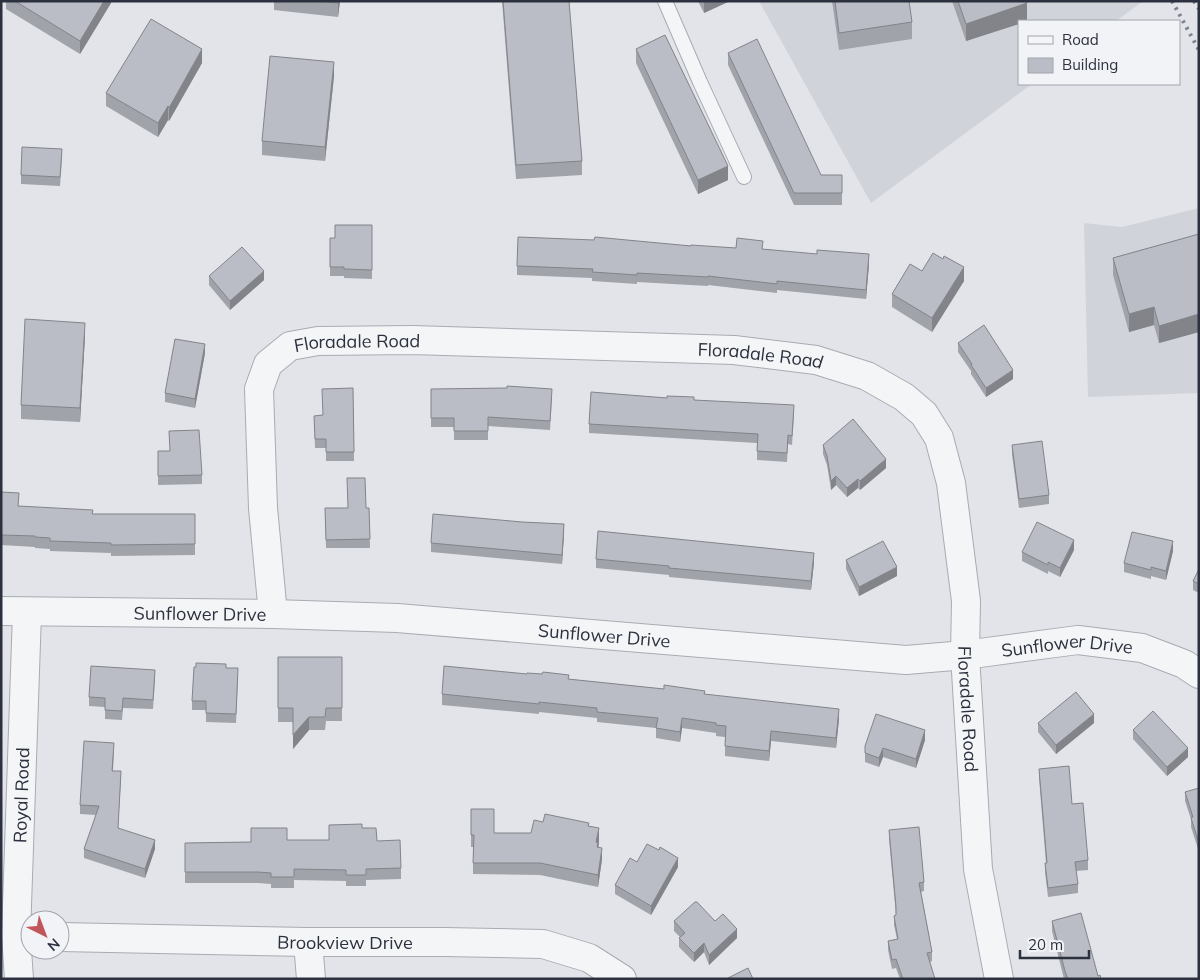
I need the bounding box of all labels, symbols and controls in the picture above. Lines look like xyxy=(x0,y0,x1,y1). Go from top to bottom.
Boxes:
legend xyxy=(1018,20,1180,85)
text: Road xyxy=(1062,30,1099,49)
text: Building xyxy=(1062,55,1118,74)
street label: Floradale Road xyxy=(292,328,421,357)
street label: Floradale Road xyxy=(697,337,827,373)
street label: Sunflower Drive xyxy=(133,601,267,625)
street label: Sunflower Drive xyxy=(537,618,671,652)
street label: Sunflower Drive xyxy=(1000,629,1134,662)
street label: Floradale Road xyxy=(953,646,984,773)
street label: Royal Road xyxy=(8,747,34,843)
north arrow xyxy=(20,910,70,960)
scale bar xyxy=(1020,928,1089,960)
street label: Brookview Drive xyxy=(277,930,413,954)
text: N xyxy=(44,934,64,955)
text: 20 m xyxy=(1028,935,1063,954)

